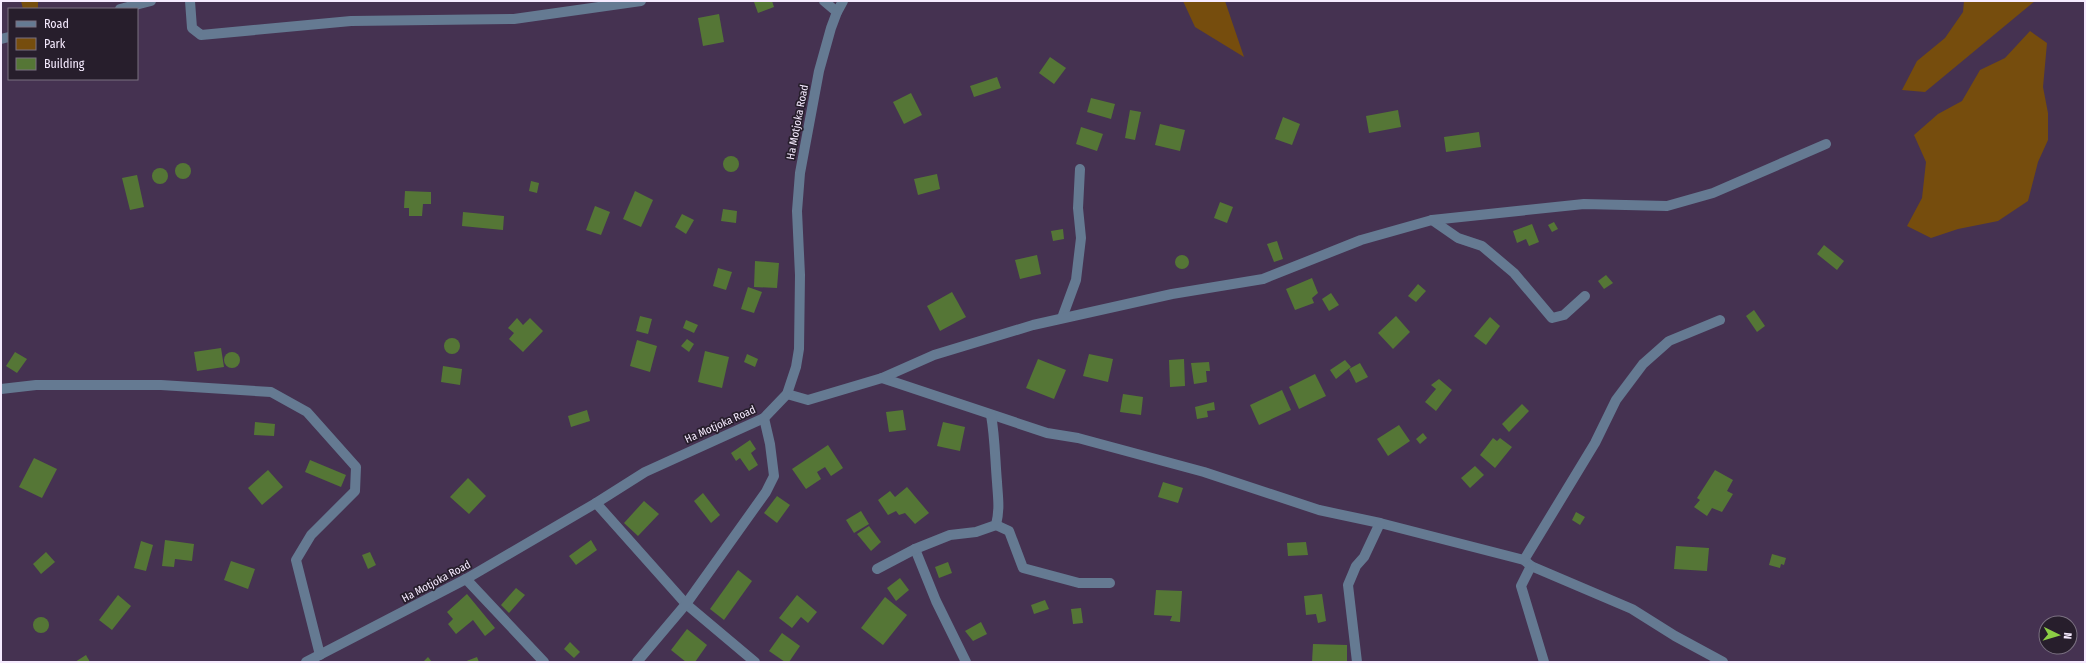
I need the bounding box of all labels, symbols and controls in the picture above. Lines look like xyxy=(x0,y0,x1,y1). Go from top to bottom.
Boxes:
legend xyxy=(8,8,138,80)
text: Road xyxy=(44,17,69,31)
text: Park xyxy=(44,37,66,51)
text: Building xyxy=(44,57,85,71)
street label: Ha Motjoka Road xyxy=(784,83,811,161)
street label: Ha Motjoka Road xyxy=(683,403,758,446)
street label: Ha Motjoka Road xyxy=(400,558,473,605)
north arrow xyxy=(2038,615,2078,655)
text: N xyxy=(2061,632,2074,640)

